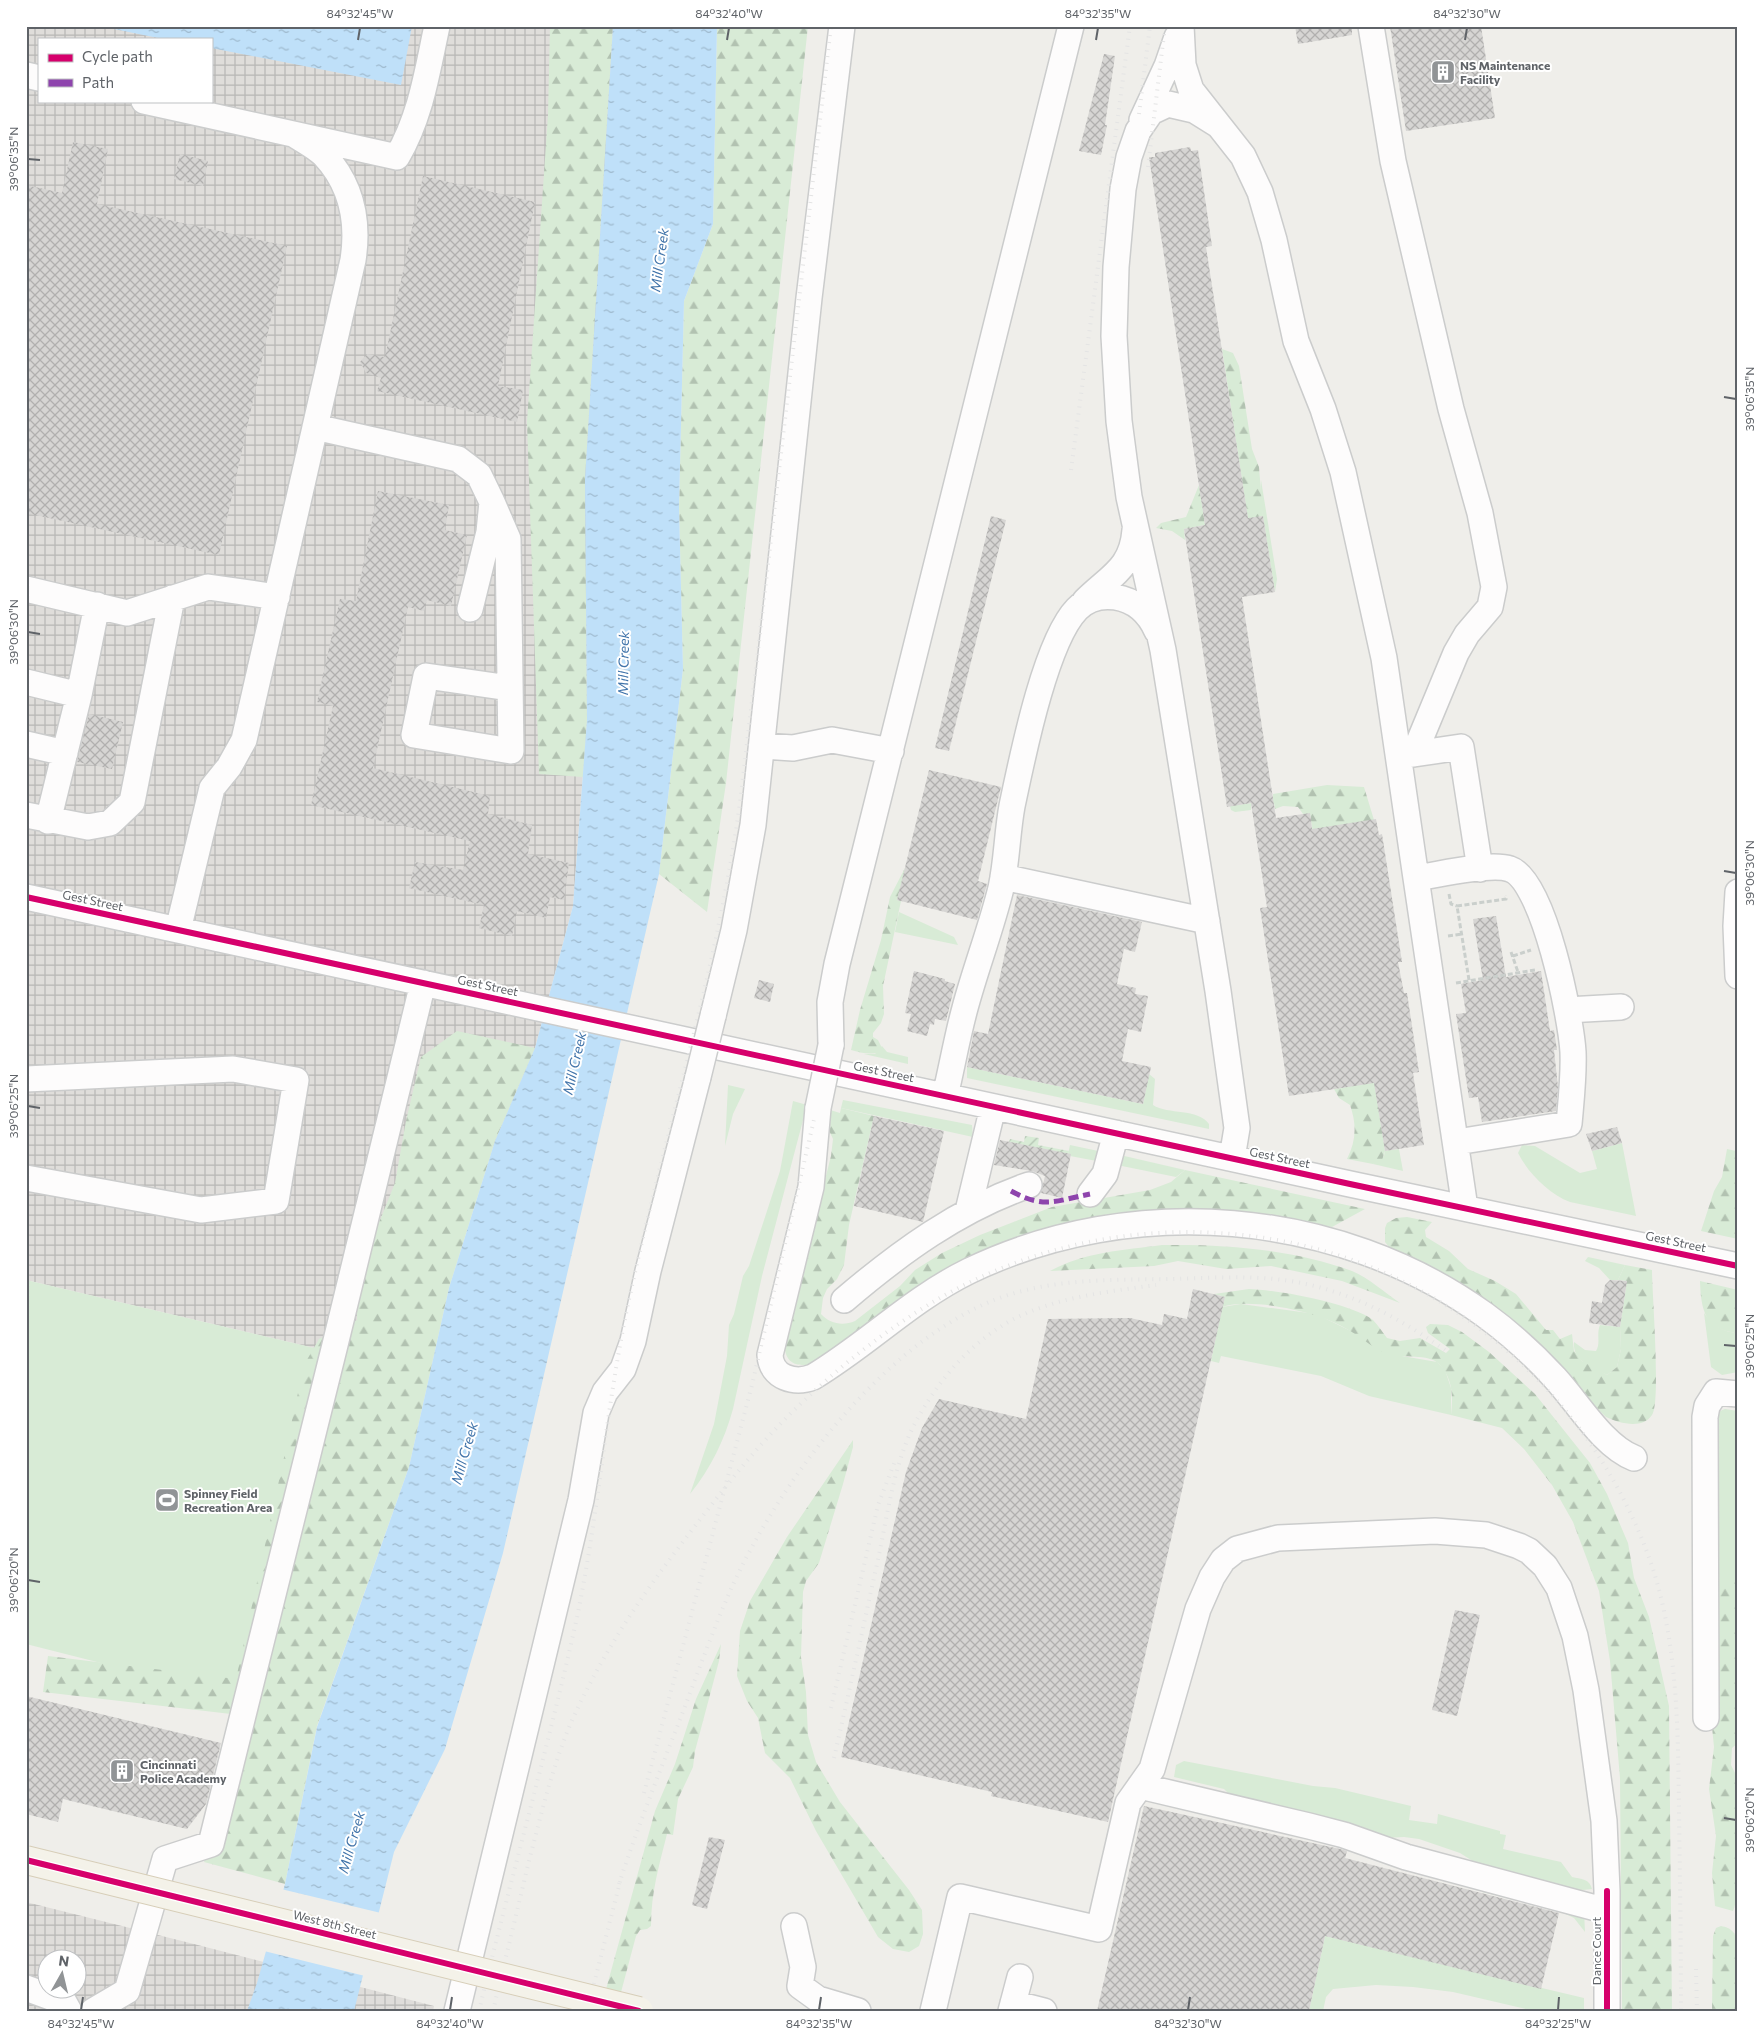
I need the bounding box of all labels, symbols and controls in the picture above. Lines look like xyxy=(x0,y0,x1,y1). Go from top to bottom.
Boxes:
text: 84°32'45"W xyxy=(327,6,393,20)
text: 84°32'40"W xyxy=(695,6,763,20)
text: 84°32'35"W xyxy=(1065,6,1131,20)
text: 84°32'30"W xyxy=(1433,6,1501,20)
legend xyxy=(38,38,212,102)
text: Cycle path xyxy=(82,47,153,65)
place label: NS Maintenance Facility xyxy=(1460,58,1550,86)
building icon: NS Maintenance Facility xyxy=(1430,59,1456,85)
text: Path xyxy=(82,73,114,91)
text: 39°06'35"N xyxy=(6,127,20,191)
water label: Mill Creek xyxy=(646,227,672,293)
text: 39°06'35"N xyxy=(1742,367,1756,431)
text: 39°06'30"N xyxy=(6,599,20,665)
water label: Mill Creek xyxy=(614,630,632,695)
text: 39°06'30"N xyxy=(1742,840,1756,906)
street label: Gest Street xyxy=(61,887,125,913)
street label: Gest Street xyxy=(456,972,520,998)
water label: Mill Creek xyxy=(559,1029,590,1096)
street label: Gest Street xyxy=(852,1058,916,1084)
text: 39°06'25"N xyxy=(6,1074,20,1138)
street label: Gest Street xyxy=(1248,1144,1312,1170)
street label: Gest Street xyxy=(1644,1228,1708,1254)
text: 39°06'25"N xyxy=(1742,1314,1756,1378)
water label: Mill Creek xyxy=(447,1419,481,1486)
place label: Spinney Field Recreation Area xyxy=(184,1486,272,1514)
sports icon: Spinney Field Recreation Area xyxy=(154,1487,180,1513)
text: 39°06'20"N xyxy=(6,1547,20,1613)
place label: Cincinnati Police Academy xyxy=(140,1757,227,1785)
building icon: Cincinnati Police Academy xyxy=(109,1758,135,1784)
text: 39°06'20"N xyxy=(1742,1787,1756,1853)
water label: Mill Creek xyxy=(334,1808,368,1875)
street label: West 8th Street xyxy=(292,1907,378,1941)
street label: Dance Court xyxy=(1589,1917,1603,1985)
north arrow xyxy=(38,1950,88,2000)
text: N xyxy=(57,1951,70,1970)
text: 84°32'45"W xyxy=(48,2016,114,2030)
text: 84°32'40"W xyxy=(416,2016,484,2030)
text: 84°32'35"W xyxy=(786,2016,852,2030)
text: 84°32'30"W xyxy=(1154,2016,1222,2030)
text: 84°32'25"W xyxy=(1525,2016,1591,2030)

